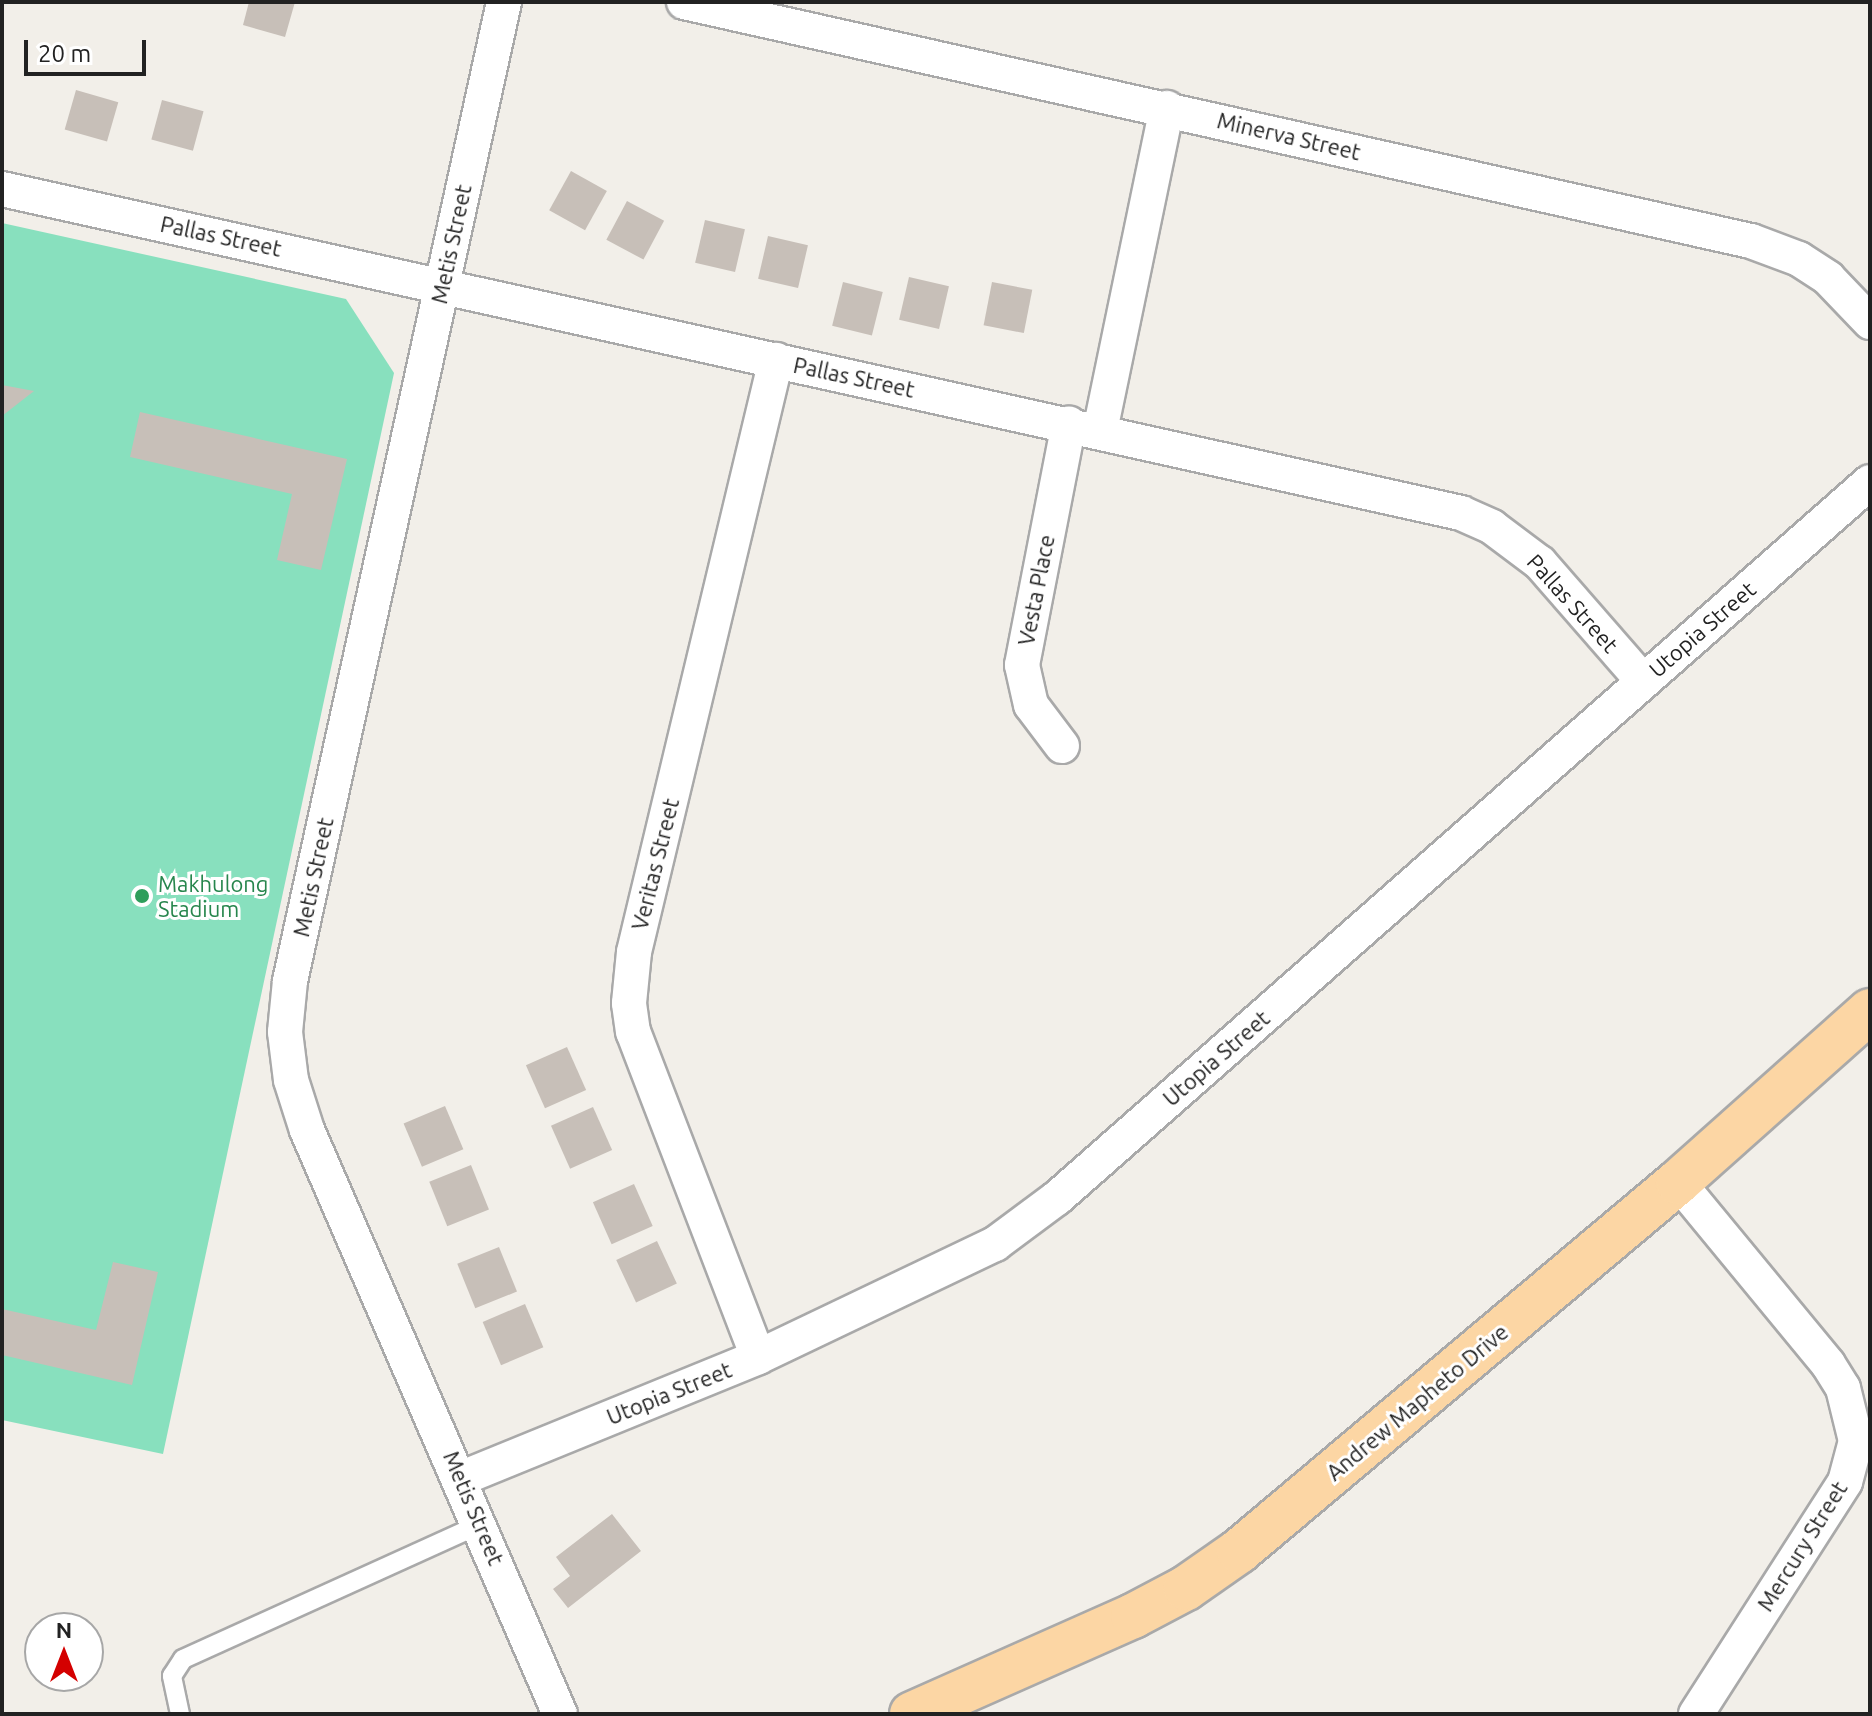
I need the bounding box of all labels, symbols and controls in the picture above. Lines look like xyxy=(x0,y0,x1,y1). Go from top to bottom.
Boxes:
scale bar xyxy=(28,24,150,74)
text: 20 m xyxy=(38,40,91,67)
street label: Minerva Street xyxy=(1215,107,1363,165)
street label: Metis Street xyxy=(425,182,477,306)
street label: Pallas Street xyxy=(158,210,284,262)
street label: Pallas Street xyxy=(791,351,917,403)
street label: Vesta Place xyxy=(1012,532,1060,648)
street label: Pallas Street xyxy=(1522,548,1624,658)
street label: Utopia Street xyxy=(1643,576,1761,682)
street label: Veritas Street xyxy=(626,795,684,933)
street label: Metis Street xyxy=(287,815,339,939)
place label: Makhulong Stadium xyxy=(158,870,269,922)
marker: Makhulong Stadium xyxy=(133,887,151,905)
street label: Utopia Street xyxy=(1157,1005,1275,1111)
street label: Andrew Mapheto Drive xyxy=(1321,1318,1513,1486)
street label: Utopia Street xyxy=(603,1356,735,1430)
street label: Metis Street xyxy=(438,1447,510,1569)
street label: Mercury Street xyxy=(1752,1476,1852,1616)
north arrow xyxy=(24,1612,104,1692)
text: N xyxy=(56,1617,72,1642)

